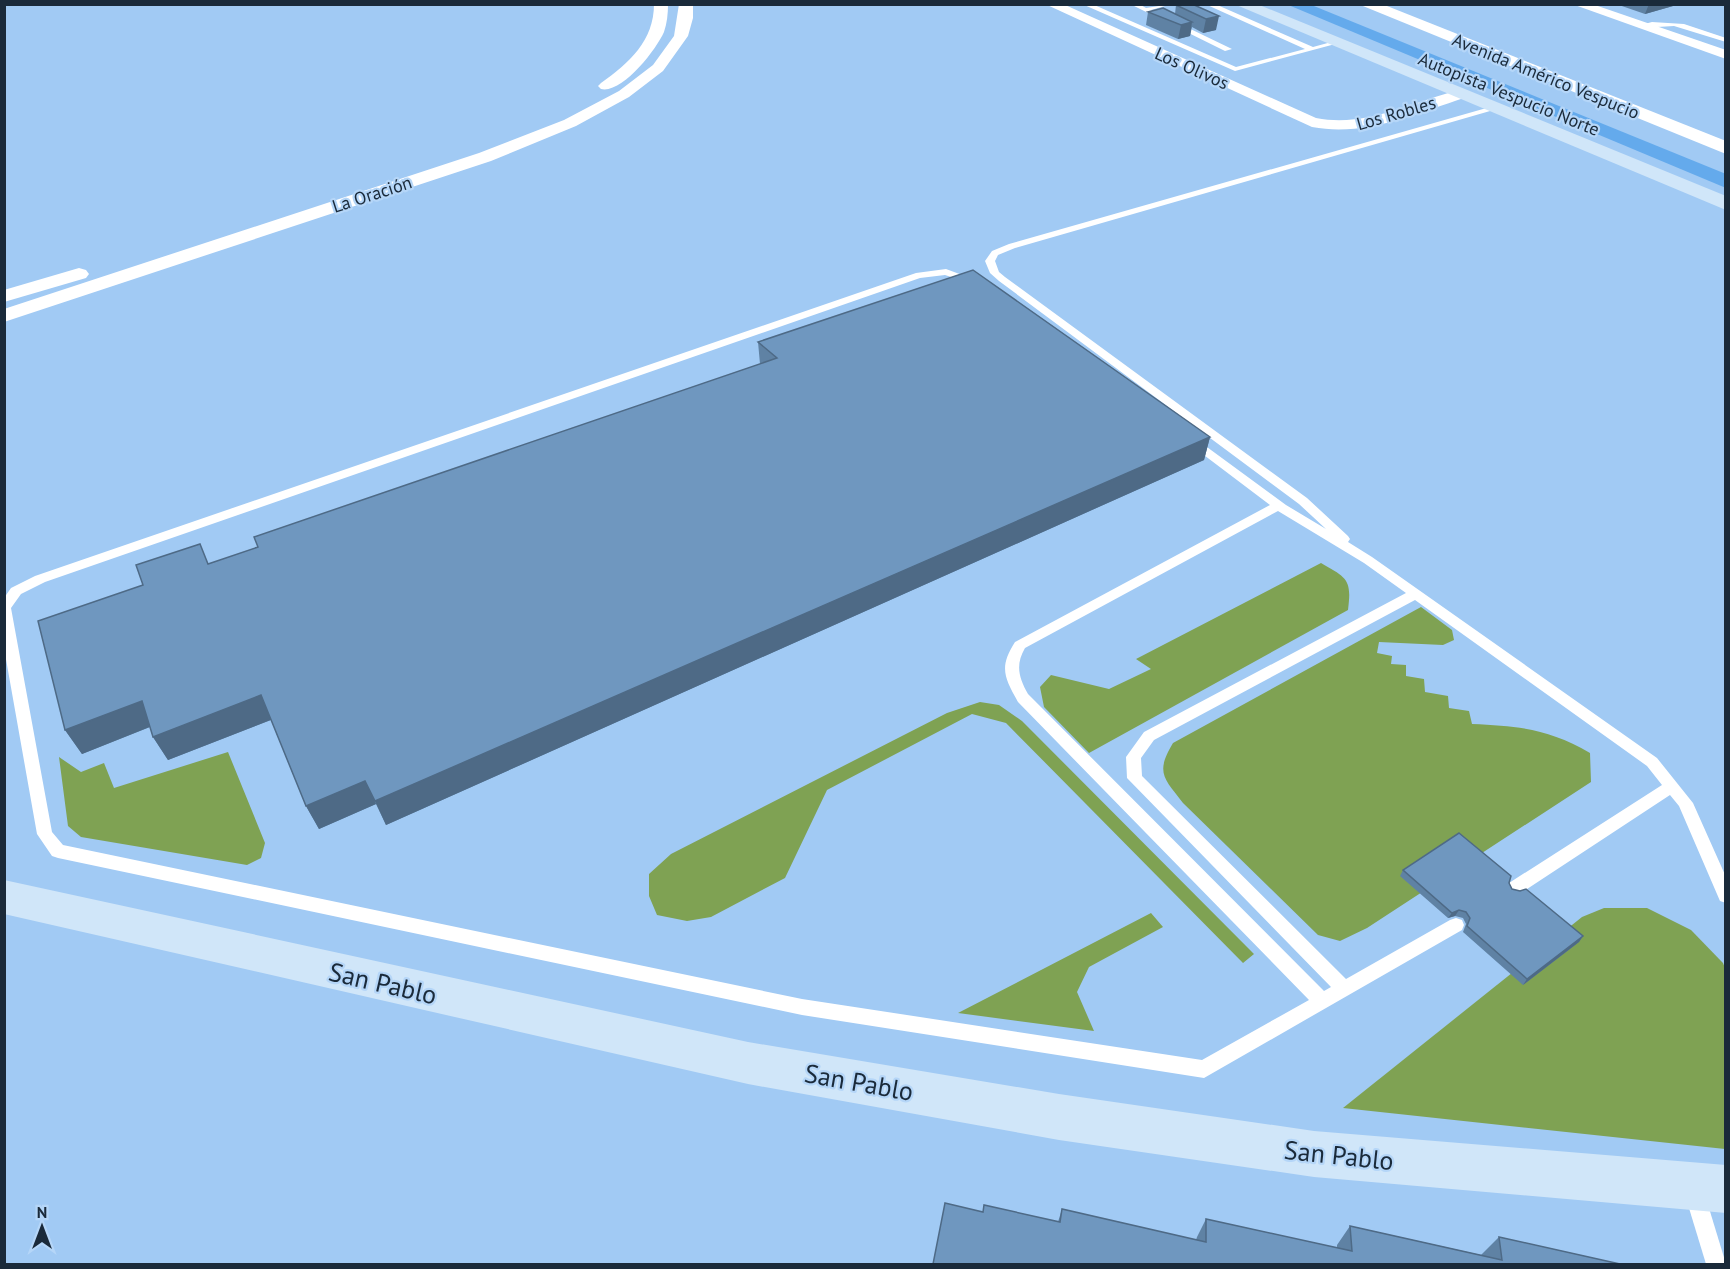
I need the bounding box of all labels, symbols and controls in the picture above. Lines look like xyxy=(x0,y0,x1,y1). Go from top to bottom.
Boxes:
street label: Avenida Américo Vespucio xyxy=(1449,28,1643,124)
street label: Los Olivos xyxy=(1152,42,1232,94)
street label: Autopista Vespucio Norte xyxy=(1415,47,1603,141)
street label: Los Robles xyxy=(1354,91,1438,135)
street label: La Oración xyxy=(329,170,415,218)
street label: San Pablo xyxy=(326,955,440,1011)
street label: San Pablo xyxy=(802,1056,916,1108)
street label: San Pablo xyxy=(1283,1133,1395,1177)
north arrow xyxy=(12,1197,72,1257)
text: N xyxy=(37,1202,47,1222)

